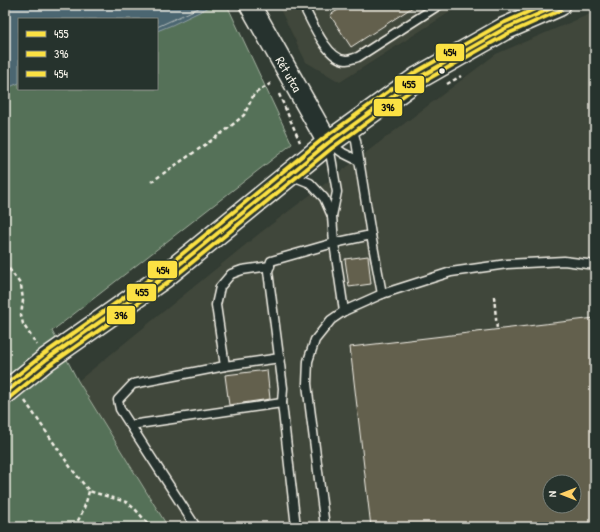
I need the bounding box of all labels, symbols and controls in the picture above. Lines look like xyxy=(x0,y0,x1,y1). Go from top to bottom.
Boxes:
legend xyxy=(18,18,158,90)
text: 455 xyxy=(54,25,69,42)
line badge: 454 xyxy=(435,43,465,62)
text: 396 xyxy=(54,45,69,62)
text: 454 xyxy=(444,45,456,59)
street label: Rét utca xyxy=(272,53,306,95)
text: 454 xyxy=(54,65,69,82)
unlabelled marker xyxy=(437,66,447,76)
line badge: 455 xyxy=(394,75,425,94)
text: 455 xyxy=(402,77,416,91)
line badge: 396 xyxy=(373,98,403,117)
text: 396 xyxy=(381,100,395,114)
line badge: 454 xyxy=(147,260,178,279)
text: 454 xyxy=(157,263,169,277)
line badge: 455 xyxy=(126,283,157,302)
text: 455 xyxy=(135,285,149,299)
line badge: 396 xyxy=(106,305,136,325)
text: 396 xyxy=(114,308,128,322)
north arrow xyxy=(542,474,582,514)
text: N xyxy=(545,491,559,497)

